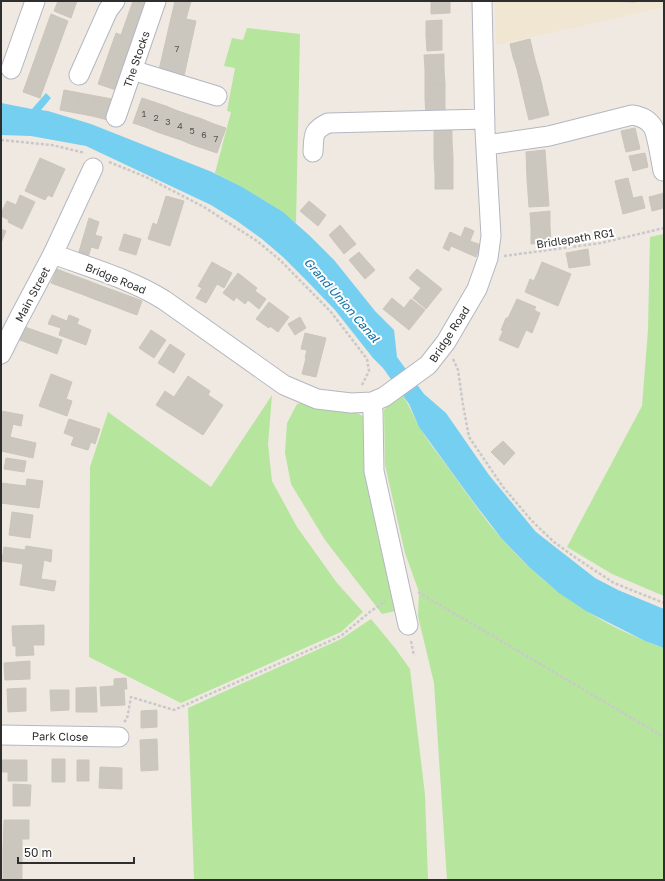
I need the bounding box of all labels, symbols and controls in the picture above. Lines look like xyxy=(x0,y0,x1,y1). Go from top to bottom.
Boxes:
street label: The Stocks xyxy=(120,29,152,89)
house number: 7 xyxy=(175,43,180,54)
house number: 1 xyxy=(142,108,147,119)
house number: 2 xyxy=(153,112,159,123)
house number: 3 xyxy=(165,116,171,127)
house number: 4 xyxy=(177,120,183,131)
house number: 5 xyxy=(189,125,195,136)
house number: 6 xyxy=(201,129,207,140)
house number: 7 xyxy=(214,133,219,144)
street label: Bridlepath RG1 xyxy=(535,225,615,251)
water label: Grand Union Canal xyxy=(301,255,384,346)
street label: Bridge Road xyxy=(84,260,148,296)
street label: Main Street xyxy=(12,264,52,324)
street label: Bridge Road xyxy=(426,304,472,364)
street label: Park Close xyxy=(32,729,88,743)
scale bar xyxy=(18,839,134,865)
text: 50 m xyxy=(24,845,52,860)

